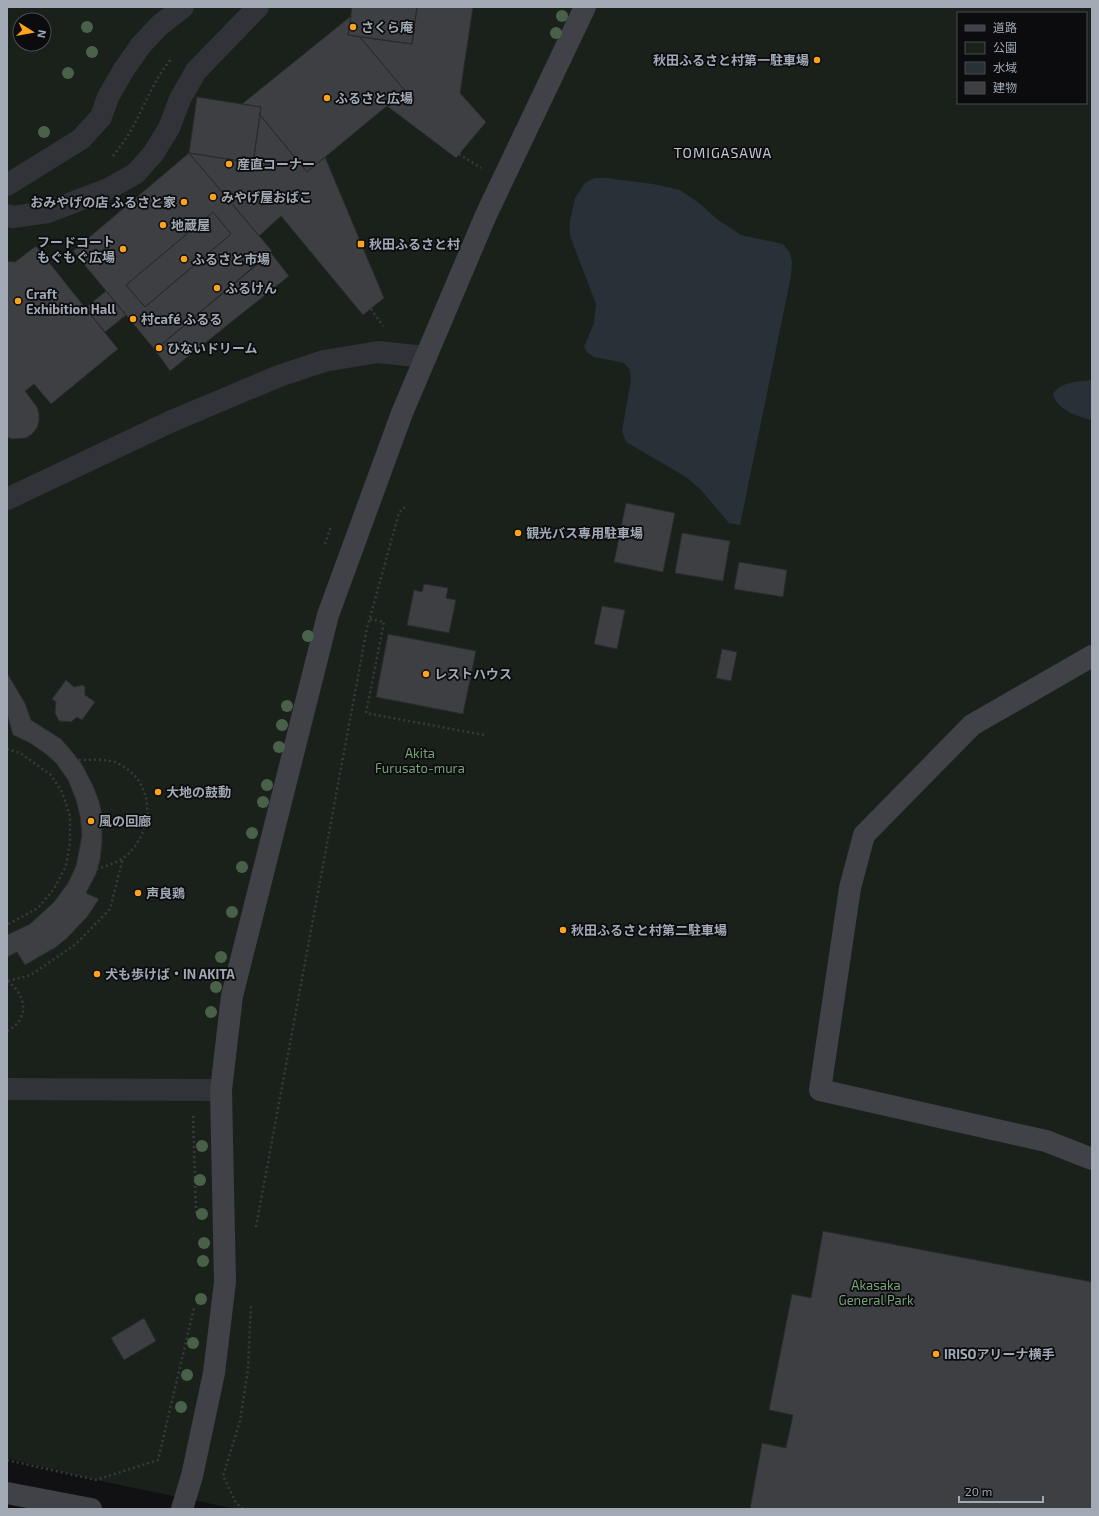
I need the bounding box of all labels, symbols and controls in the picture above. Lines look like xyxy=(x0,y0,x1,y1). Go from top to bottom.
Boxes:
north arrow xyxy=(12,12,52,52)
legend xyxy=(957,12,1087,104)
place label: さくら庵 xyxy=(361,19,413,35)
text: 道路 xyxy=(993,20,1017,34)
marker: さくら庵 xyxy=(348,22,358,32)
text: N xyxy=(35,29,49,39)
text: 公園 xyxy=(993,40,1017,54)
place label: 秋田ふるさと村第一駐車場 xyxy=(653,52,809,68)
marker: 秋田ふるさと村第一駐車場 xyxy=(812,55,822,65)
text: 水域 xyxy=(993,60,1017,74)
text: 建物 xyxy=(993,80,1017,94)
place label: ふるさと広場 xyxy=(335,90,413,106)
marker: ふるさと広場 xyxy=(322,93,332,103)
district label: TOMIGASAWA xyxy=(674,144,772,161)
place label: 産直コーナー xyxy=(237,156,315,172)
marker: 産直コーナー xyxy=(224,159,234,169)
place label: みやげ屋おばこ xyxy=(221,189,312,205)
marker: みやげ屋おばこ xyxy=(208,192,218,202)
place label: おみやげの店 ふるさと家 xyxy=(30,194,176,210)
marker: おみやげの店 ふるさと家 xyxy=(179,197,189,207)
place label: 地蔵屋 xyxy=(171,217,210,233)
marker: 地蔵屋 xyxy=(158,220,168,230)
place label: フードコート もぐもぐ広場 xyxy=(37,234,115,265)
place label: 秋田ふるさと村 xyxy=(369,236,460,252)
marker: 秋田ふるさと村 xyxy=(356,239,366,249)
marker: フードコート もぐもぐ広場 xyxy=(118,244,128,254)
place label: ふるさと市場 xyxy=(192,251,270,267)
marker: ふるさと市場 xyxy=(179,254,189,264)
place label: ふるけん xyxy=(225,280,277,296)
marker: ふるけん xyxy=(212,283,222,293)
place label: Craft Exhibition Hall xyxy=(26,286,116,317)
marker: Craft Exhibition Hall xyxy=(13,296,23,306)
place label: 村café ふるる xyxy=(141,311,222,327)
marker: 村café ふるる xyxy=(128,314,138,324)
place label: ひないドリーム xyxy=(167,340,258,356)
marker: ひないドリーム xyxy=(154,343,164,353)
place label: 観光バス専用駐車場 xyxy=(526,525,643,541)
marker: 観光バス専用駐車場 xyxy=(513,528,523,538)
place label: レストハウス xyxy=(434,666,512,682)
marker: レストハウス xyxy=(421,669,431,679)
park label: Akita Furusato-mura xyxy=(375,745,465,776)
place label: 大地の鼓動 xyxy=(166,784,231,800)
marker: 大地の鼓動 xyxy=(153,787,163,797)
place label: 風の回廊 xyxy=(99,813,151,829)
marker: 風の回廊 xyxy=(86,816,96,826)
place label: 声良鶏 xyxy=(146,885,185,901)
marker: 声良鶏 xyxy=(133,888,143,898)
place label: 秋田ふるさと村第二駐車場 xyxy=(571,922,727,938)
marker: 秋田ふるさと村第二駐車場 xyxy=(558,925,568,935)
place label: 犬も歩けば・IN AKITA xyxy=(105,966,235,982)
marker: 犬も歩けば・IN AKITA xyxy=(92,969,102,979)
park label: Akasaka General Park xyxy=(838,1277,914,1308)
place label: IRISOアリーナ横手 xyxy=(944,1346,1055,1362)
marker: IRISOアリーナ横手 xyxy=(931,1349,941,1359)
scale bar xyxy=(959,1478,1043,1504)
text: 20 m xyxy=(965,1484,992,1498)

